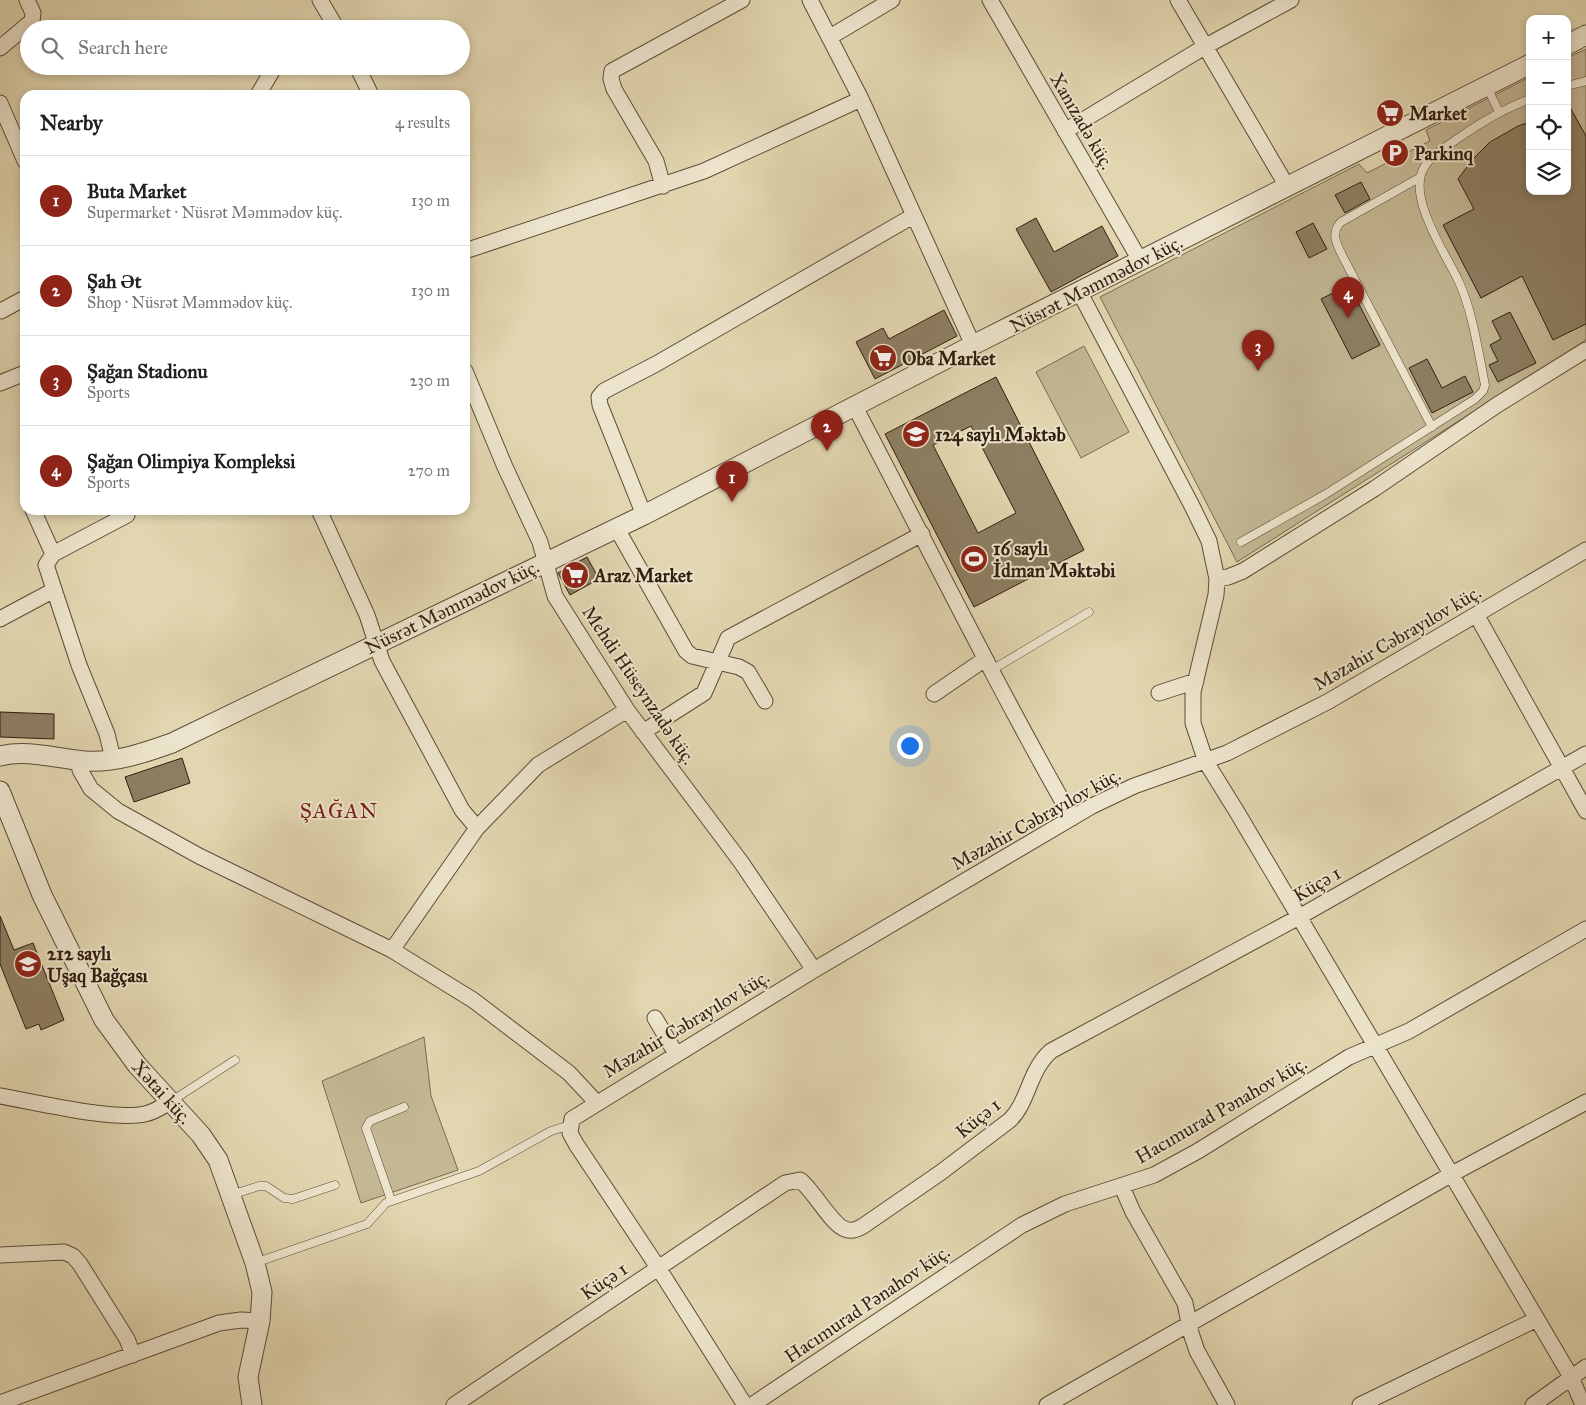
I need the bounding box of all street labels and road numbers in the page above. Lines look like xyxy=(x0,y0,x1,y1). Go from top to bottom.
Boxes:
street label: Xanızadə küç. xyxy=(1045,69,1119,174)
street label: Nüsrət Məmmədov küç. xyxy=(1006,230,1186,338)
street label: Nüsrət Məmmədov küç. xyxy=(361,555,543,659)
street label: Məzahir Cəbrayılov küç. xyxy=(1309,580,1485,696)
street label: Mehdi Hüseynzadə küç. xyxy=(577,601,701,769)
street label: Məzahir Cəbrayılov küç. xyxy=(947,763,1125,875)
street label: Küçə 1 xyxy=(1289,861,1345,907)
street label: Məzahir Cəbrayılov küç. xyxy=(599,965,773,1083)
street label: Hacımurad Pənahov küç. xyxy=(1131,1051,1311,1169)
street label: Xətai küç. xyxy=(127,1055,197,1129)
street label: Küçə 1 xyxy=(951,1093,1005,1143)
street label: Hacımurad Pənahov küç. xyxy=(780,1240,954,1368)
street label: Küçə 1 xyxy=(576,1257,632,1305)

